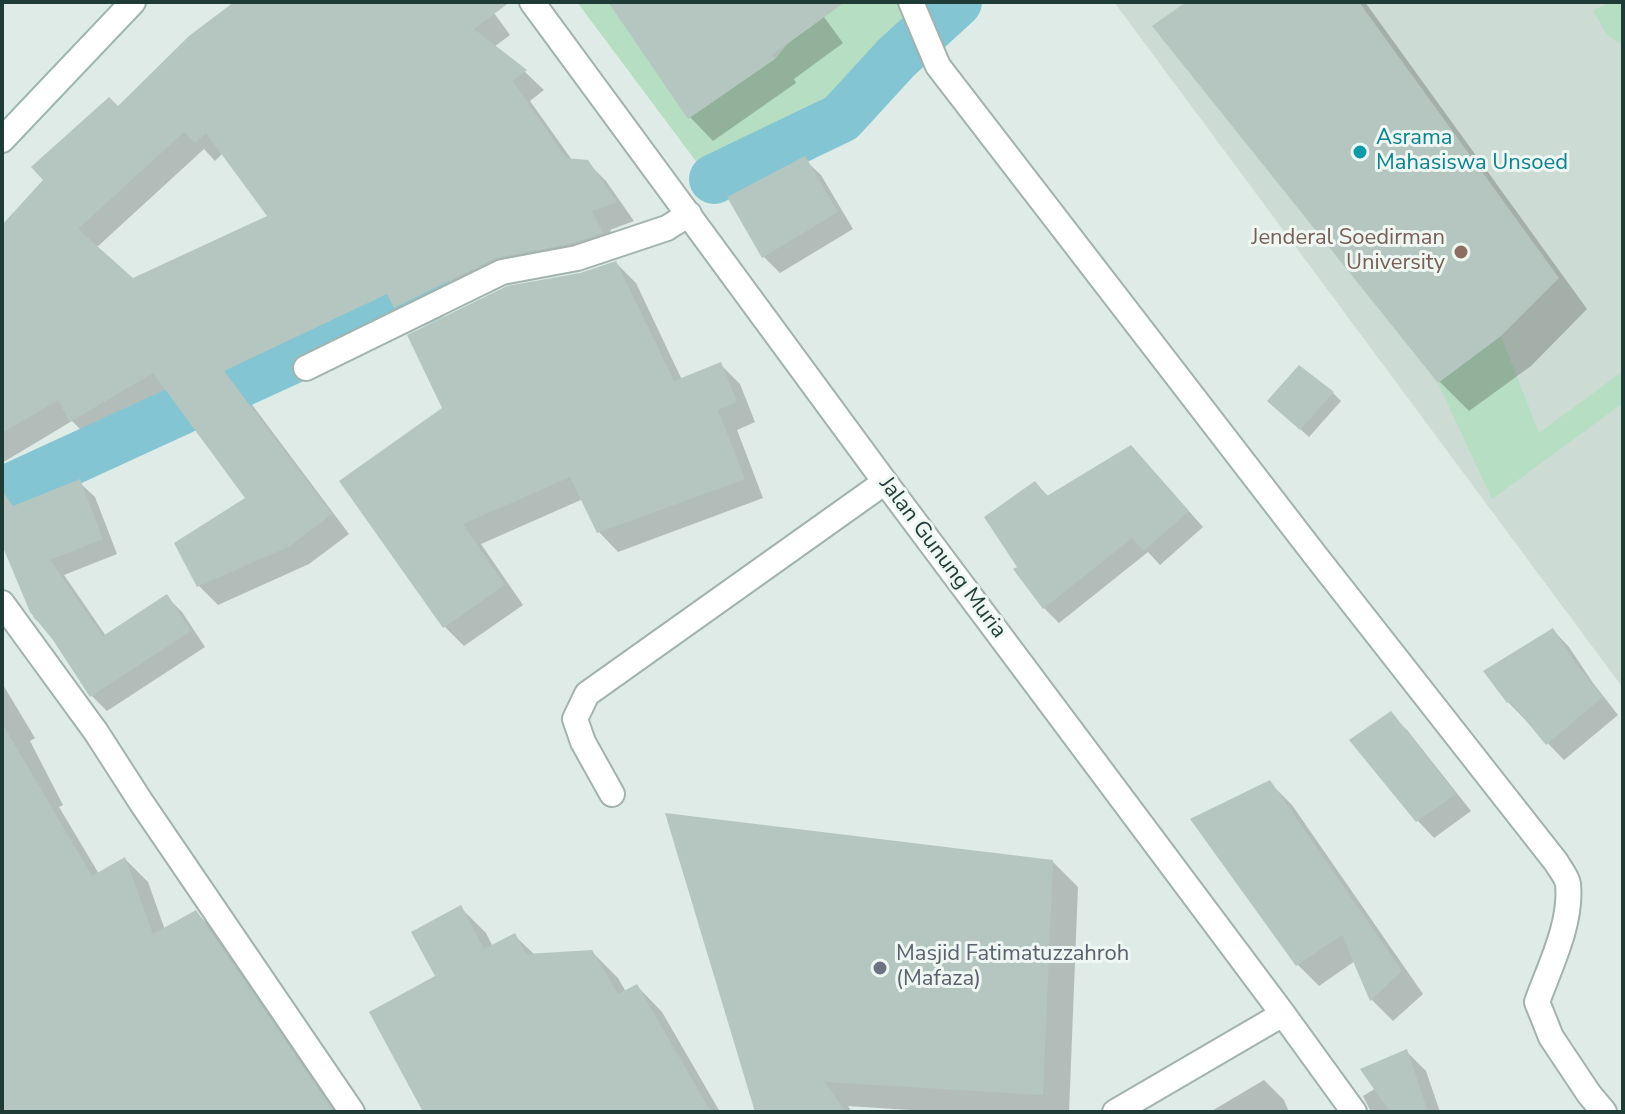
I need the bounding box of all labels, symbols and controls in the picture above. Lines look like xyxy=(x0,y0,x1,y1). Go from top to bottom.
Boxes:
place label: Asrama Mahasiswa Unsoed xyxy=(1376,126,1568,178)
marker: Asrama Mahasiswa Unsoed xyxy=(1351,143,1369,161)
place label: Jenderal Soedirman University xyxy=(1251,226,1445,278)
marker: Jenderal Soedirman University xyxy=(1452,243,1470,261)
street label: Jalan Gunung Muria xyxy=(873,472,1011,644)
place label: Masjid Fatimatuzzahroh (Mafaza) xyxy=(896,942,1129,994)
marker: Masjid Fatimatuzzahroh (Mafaza) xyxy=(871,959,889,977)

